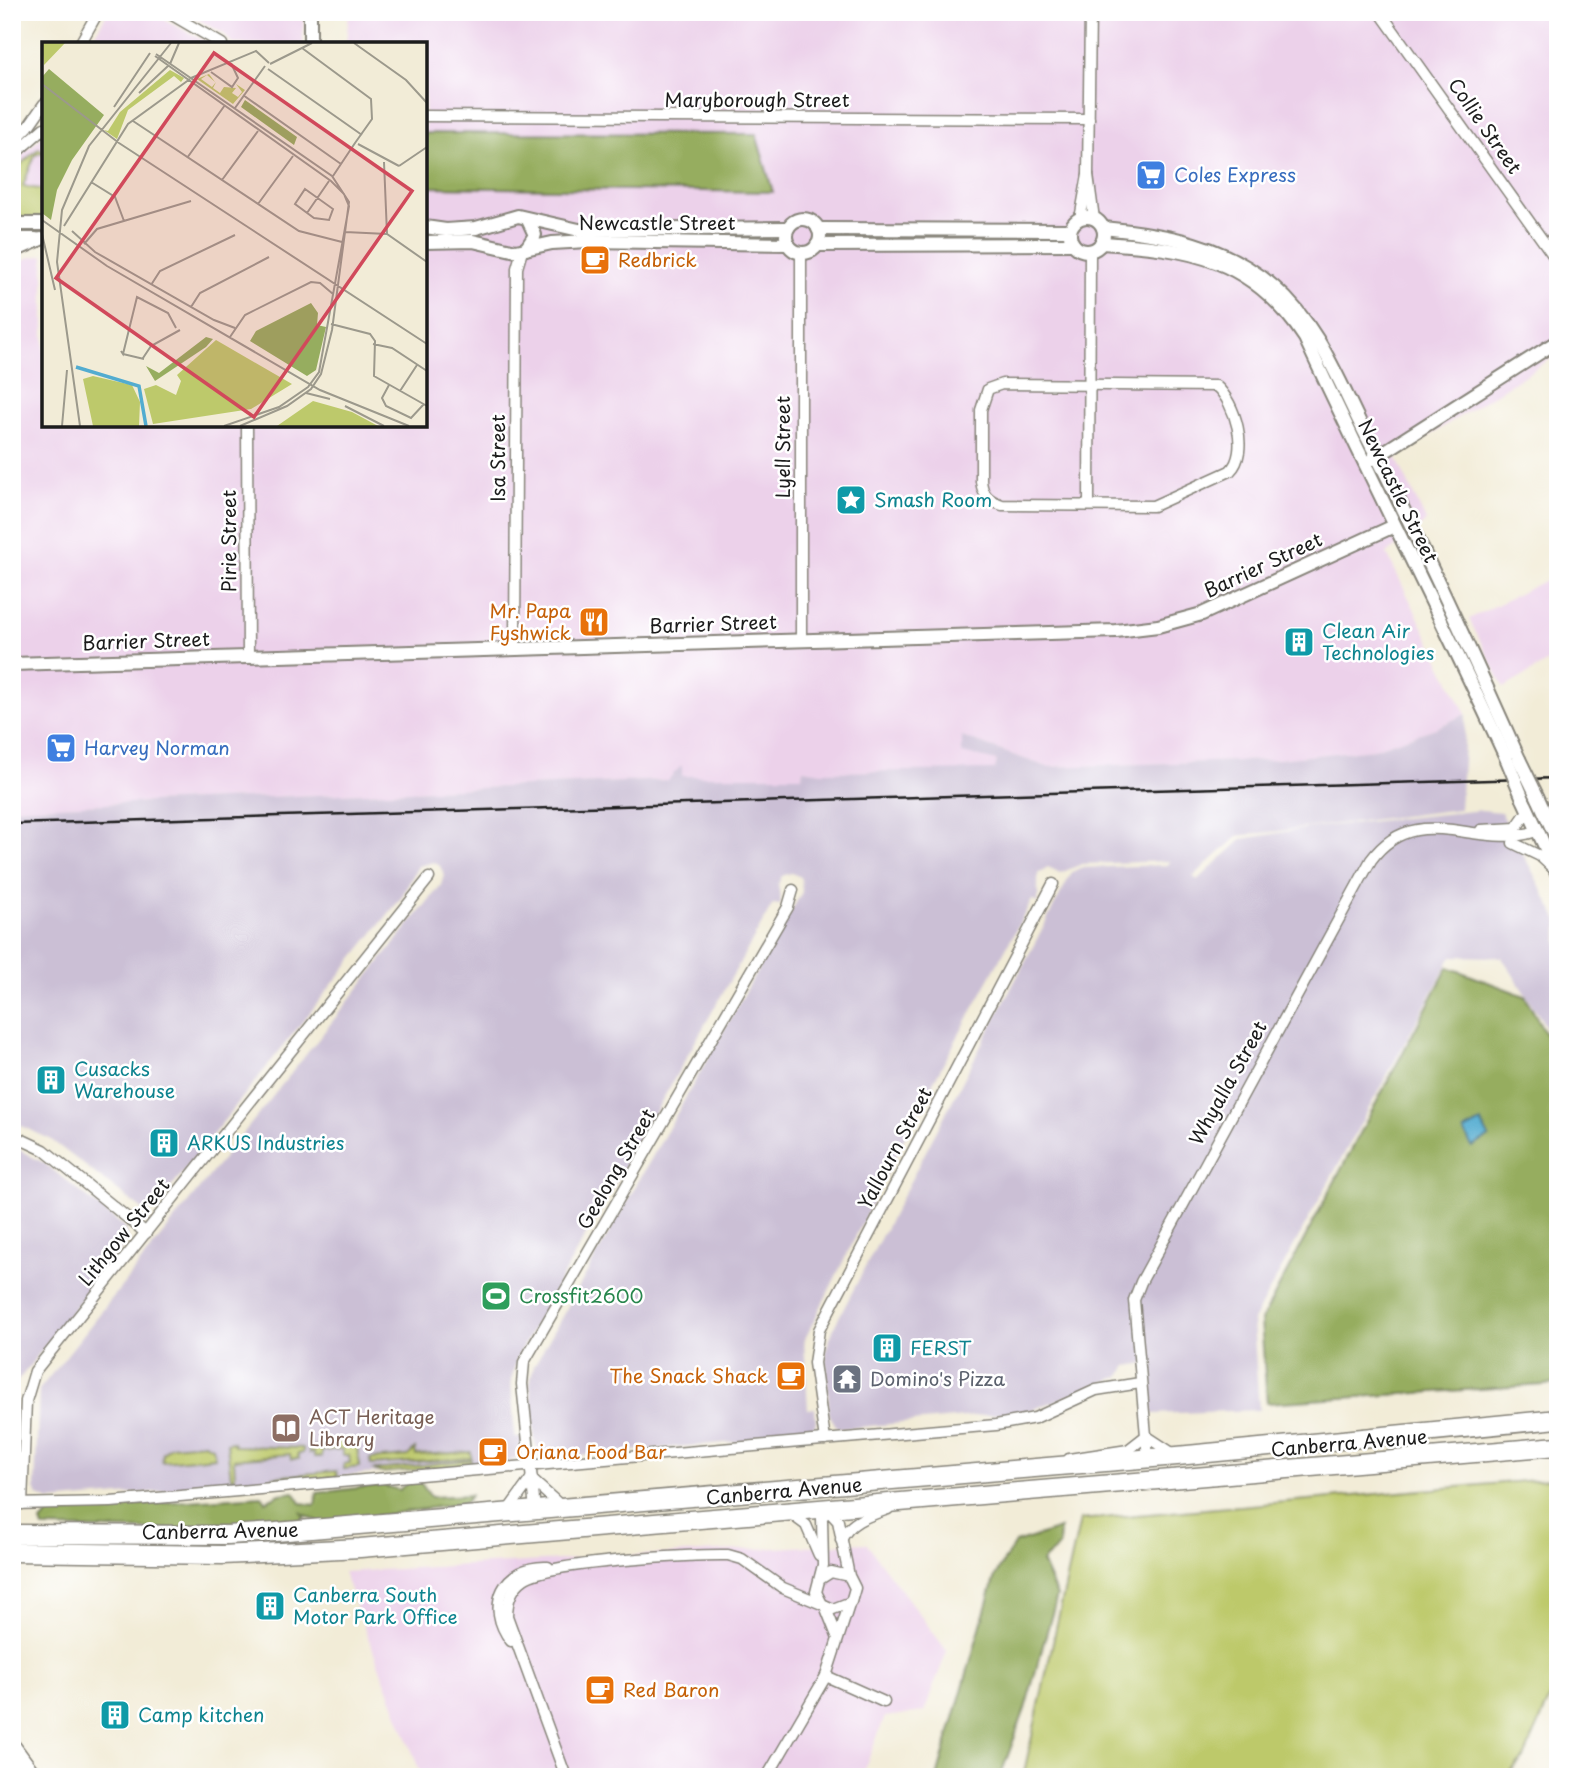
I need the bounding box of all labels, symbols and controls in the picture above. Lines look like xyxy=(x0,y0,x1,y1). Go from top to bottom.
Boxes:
inset map xyxy=(42,42,427,427)
street label: Collie Street xyxy=(1442,72,1529,179)
street label: Maryborough Street xyxy=(665,85,850,113)
supermarket icon: Coles Express xyxy=(1134,158,1168,192)
place label: Coles Express xyxy=(1174,160,1296,188)
street label: Newcastle Street xyxy=(579,208,736,236)
cafe icon: Redbrick xyxy=(578,243,612,277)
place label: Redbrick xyxy=(618,245,697,273)
street label: Lyell Street xyxy=(768,396,796,498)
street label: Isa Street xyxy=(483,414,511,502)
street label: Newcastle Street xyxy=(1352,414,1446,567)
place icon: Smash Room xyxy=(834,483,868,517)
place label: Smash Room xyxy=(874,485,992,513)
street label: Pirie Street xyxy=(214,489,242,592)
street label: Barrier Street xyxy=(1199,524,1326,604)
place label: Mr. Papa Fyshwick xyxy=(489,596,571,646)
restaurant icon: Mr. Papa Fyshwick xyxy=(577,605,611,639)
street label: Barrier Street xyxy=(649,607,777,639)
place label: Clean Air Technologies xyxy=(1322,616,1434,666)
street label: Barrier Street xyxy=(82,624,210,656)
building icon: Clean Air Technologies xyxy=(1282,625,1316,659)
supermarket icon: Harvey Norman xyxy=(44,731,78,765)
place label: Harvey Norman xyxy=(84,733,230,761)
street label: Whyalla Street xyxy=(1181,1015,1273,1150)
place label: Cusacks Warehouse xyxy=(74,1054,175,1104)
building icon: Cusacks Warehouse xyxy=(34,1063,68,1097)
street label: Yallourn Street xyxy=(850,1081,938,1213)
street label: Geelong Street xyxy=(569,1103,661,1234)
building icon: ARKUS Industries xyxy=(147,1126,181,1160)
place label: ARKUS Industries xyxy=(187,1128,345,1156)
street label: Lithgow Street xyxy=(71,1171,176,1291)
sports icon: Crossfit2600 xyxy=(479,1279,513,1313)
place label: Crossfit2600 xyxy=(519,1281,644,1309)
building icon: FERST xyxy=(870,1331,904,1365)
place label: FERST xyxy=(910,1333,972,1361)
cafe icon: The Snack Shack xyxy=(774,1359,808,1393)
place label: The Snack Shack xyxy=(609,1361,768,1389)
temple icon: Domino's Pizza xyxy=(830,1362,864,1396)
place label: Domino's Pizza xyxy=(870,1364,1005,1392)
place label: ACT Heritage Library xyxy=(309,1402,435,1452)
library icon: ACT Heritage Library xyxy=(269,1411,303,1445)
street label: Canberra Avenue xyxy=(1270,1421,1428,1463)
cafe icon: Oriana Food Bar xyxy=(476,1435,510,1469)
place label: Oriana Food Bar xyxy=(516,1437,667,1465)
street label: Canberra Avenue xyxy=(705,1469,863,1511)
street label: Canberra Avenue xyxy=(141,1515,299,1545)
place label: Canberra South Motor Park Office xyxy=(293,1580,458,1630)
building icon: Canberra South Motor Park Office xyxy=(253,1589,287,1623)
cafe icon: Red Baron xyxy=(583,1673,617,1707)
place label: Red Baron xyxy=(623,1675,719,1703)
building icon: Camp kitchen xyxy=(98,1698,132,1732)
place label: Camp kitchen xyxy=(138,1700,265,1728)

